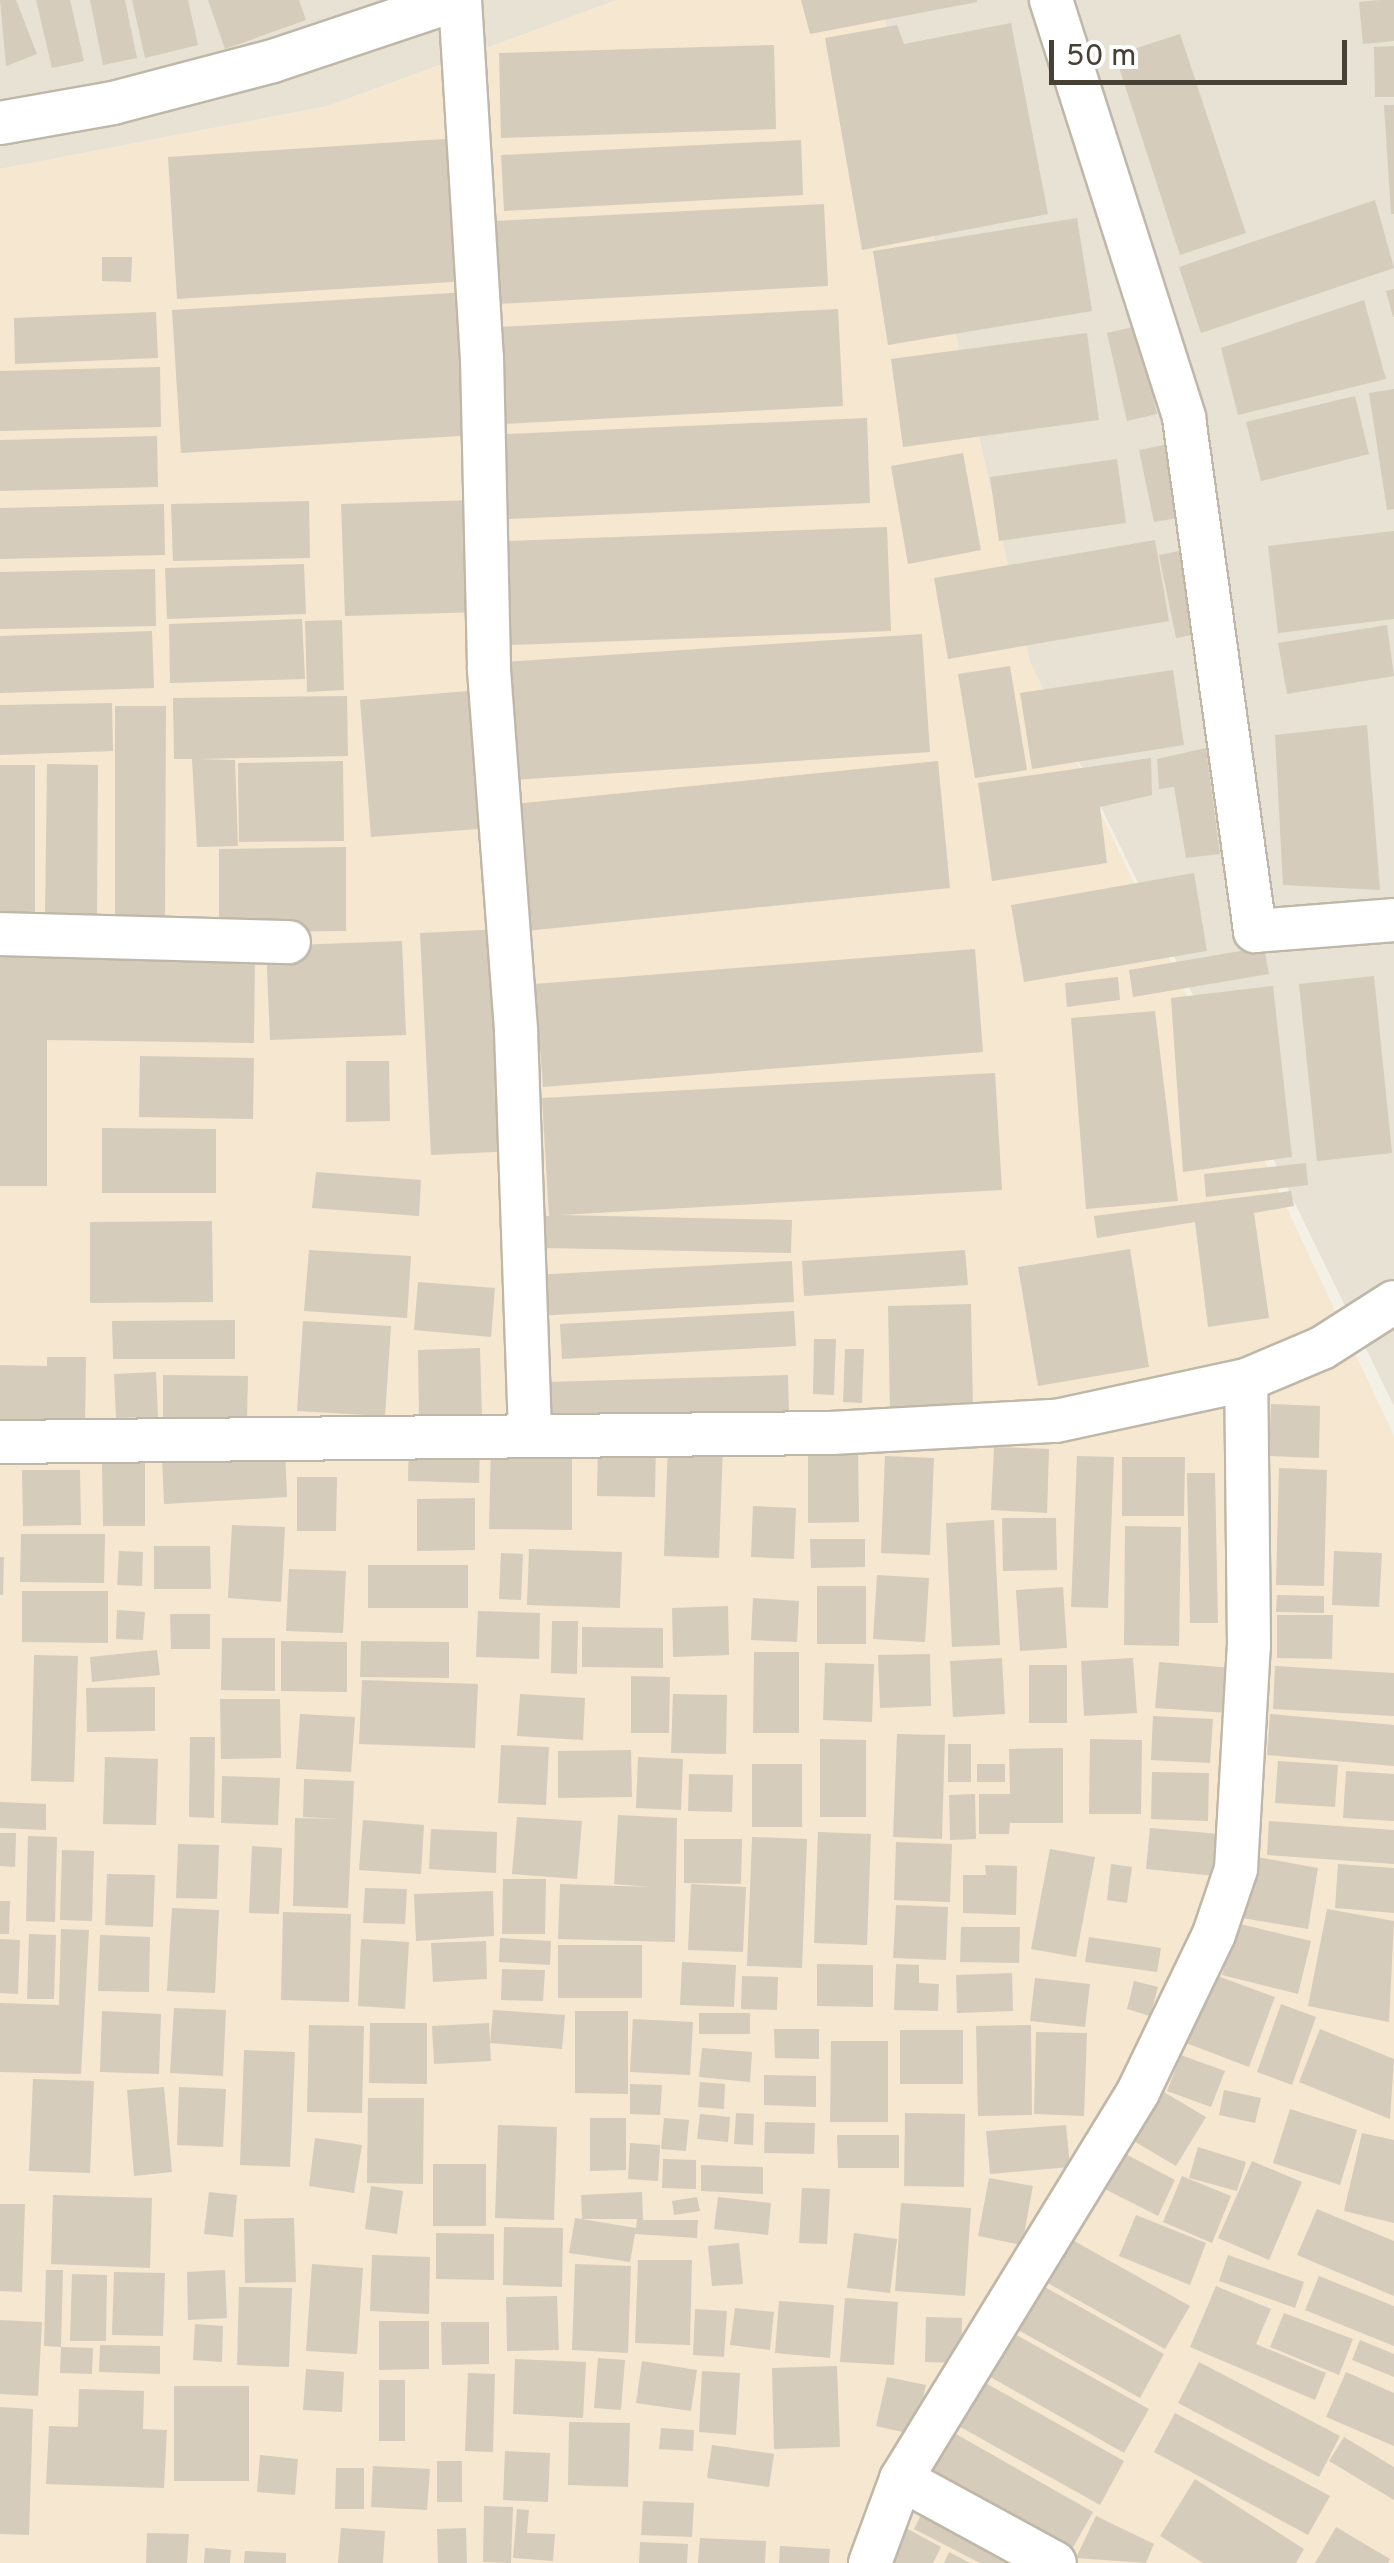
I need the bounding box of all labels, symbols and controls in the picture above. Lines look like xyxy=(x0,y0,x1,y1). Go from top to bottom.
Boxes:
scale bar xyxy=(1054,20,1352,82)
text: 50 m xyxy=(1066,39,1136,76)

